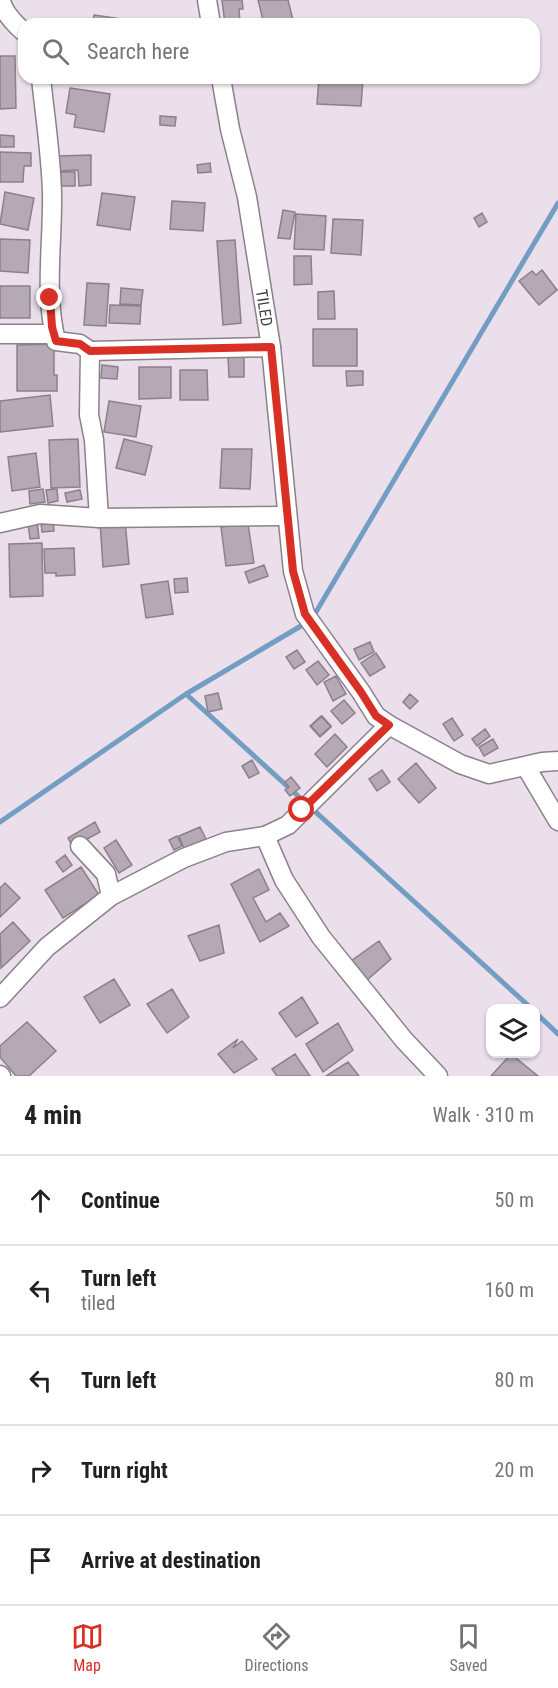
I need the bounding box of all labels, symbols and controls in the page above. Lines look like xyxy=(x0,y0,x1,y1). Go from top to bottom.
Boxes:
search box xyxy=(18,18,540,84)
icon: search xyxy=(39,35,72,68)
text: Search here xyxy=(87,39,189,64)
route end xyxy=(36,284,62,310)
street label: TILED xyxy=(252,288,277,327)
route start xyxy=(288,796,314,822)
map controls xyxy=(486,1004,540,1058)
button: layers xyxy=(486,1004,540,1058)
text: 4 min xyxy=(24,1100,82,1130)
text: Walk · 310 m xyxy=(433,1103,534,1127)
icon: ahead xyxy=(24,1184,57,1217)
text: Continue xyxy=(81,1188,160,1213)
text: 50 m xyxy=(495,1188,534,1212)
text: Turn left xyxy=(81,1266,156,1291)
icon: left xyxy=(24,1274,57,1307)
text: 160 m xyxy=(485,1278,534,1302)
text: tiled xyxy=(81,1291,115,1315)
icon: left xyxy=(24,1364,57,1397)
text: Turn left xyxy=(81,1368,156,1393)
text: 80 m xyxy=(495,1368,534,1392)
icon: right xyxy=(24,1454,57,1487)
text: Turn right xyxy=(81,1458,168,1483)
text: 20 m xyxy=(495,1458,534,1482)
icon: arrive xyxy=(24,1544,57,1577)
text: Arrive at destination xyxy=(81,1548,261,1573)
tab: Map xyxy=(71,1620,104,1675)
tab: Directions xyxy=(245,1620,308,1675)
tab: Saved xyxy=(449,1620,487,1675)

